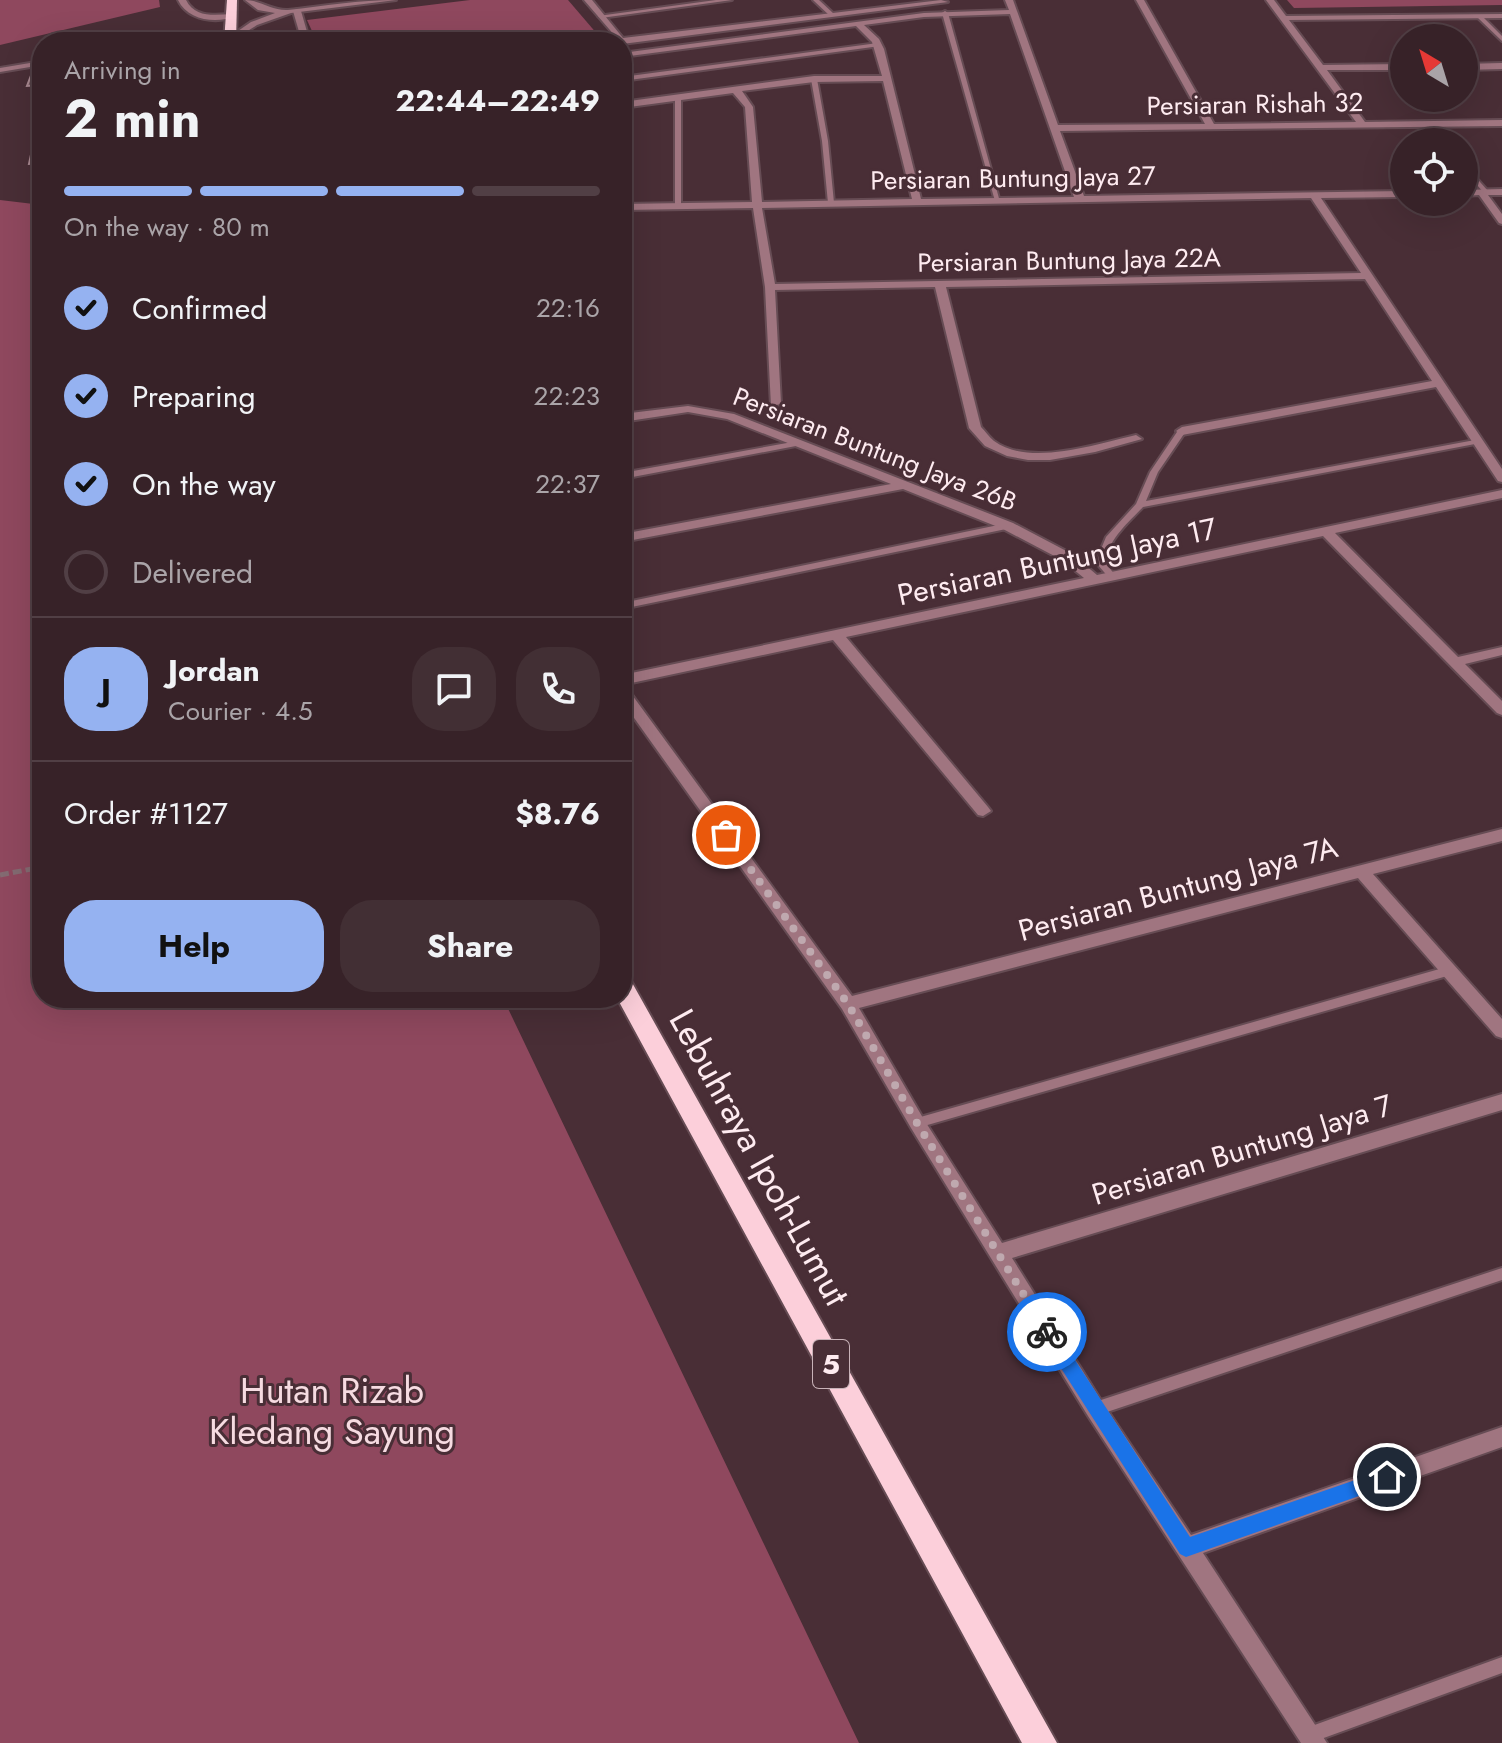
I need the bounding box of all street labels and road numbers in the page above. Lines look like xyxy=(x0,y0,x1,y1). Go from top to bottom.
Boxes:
street label: Persiaran Rishah 32 xyxy=(1146,83,1364,125)
street label: Persiaran Buntung Jaya 27 xyxy=(870,157,1156,199)
street label: Persiaran Buntung Jaya 22A xyxy=(917,238,1222,282)
street label: Persiaran Buntung Jaya 26B xyxy=(728,377,1022,521)
street label: Persiaran Buntung Jaya 17 xyxy=(893,507,1221,616)
street label: Persiaran Buntung Jaya 7A xyxy=(1014,825,1342,952)
street label: Lebuhraya Ipoh-Lumut xyxy=(657,999,863,1315)
street label: Persiaran Buntung Jaya 7 xyxy=(1086,1083,1398,1216)
road number: 5 xyxy=(813,1340,849,1388)

